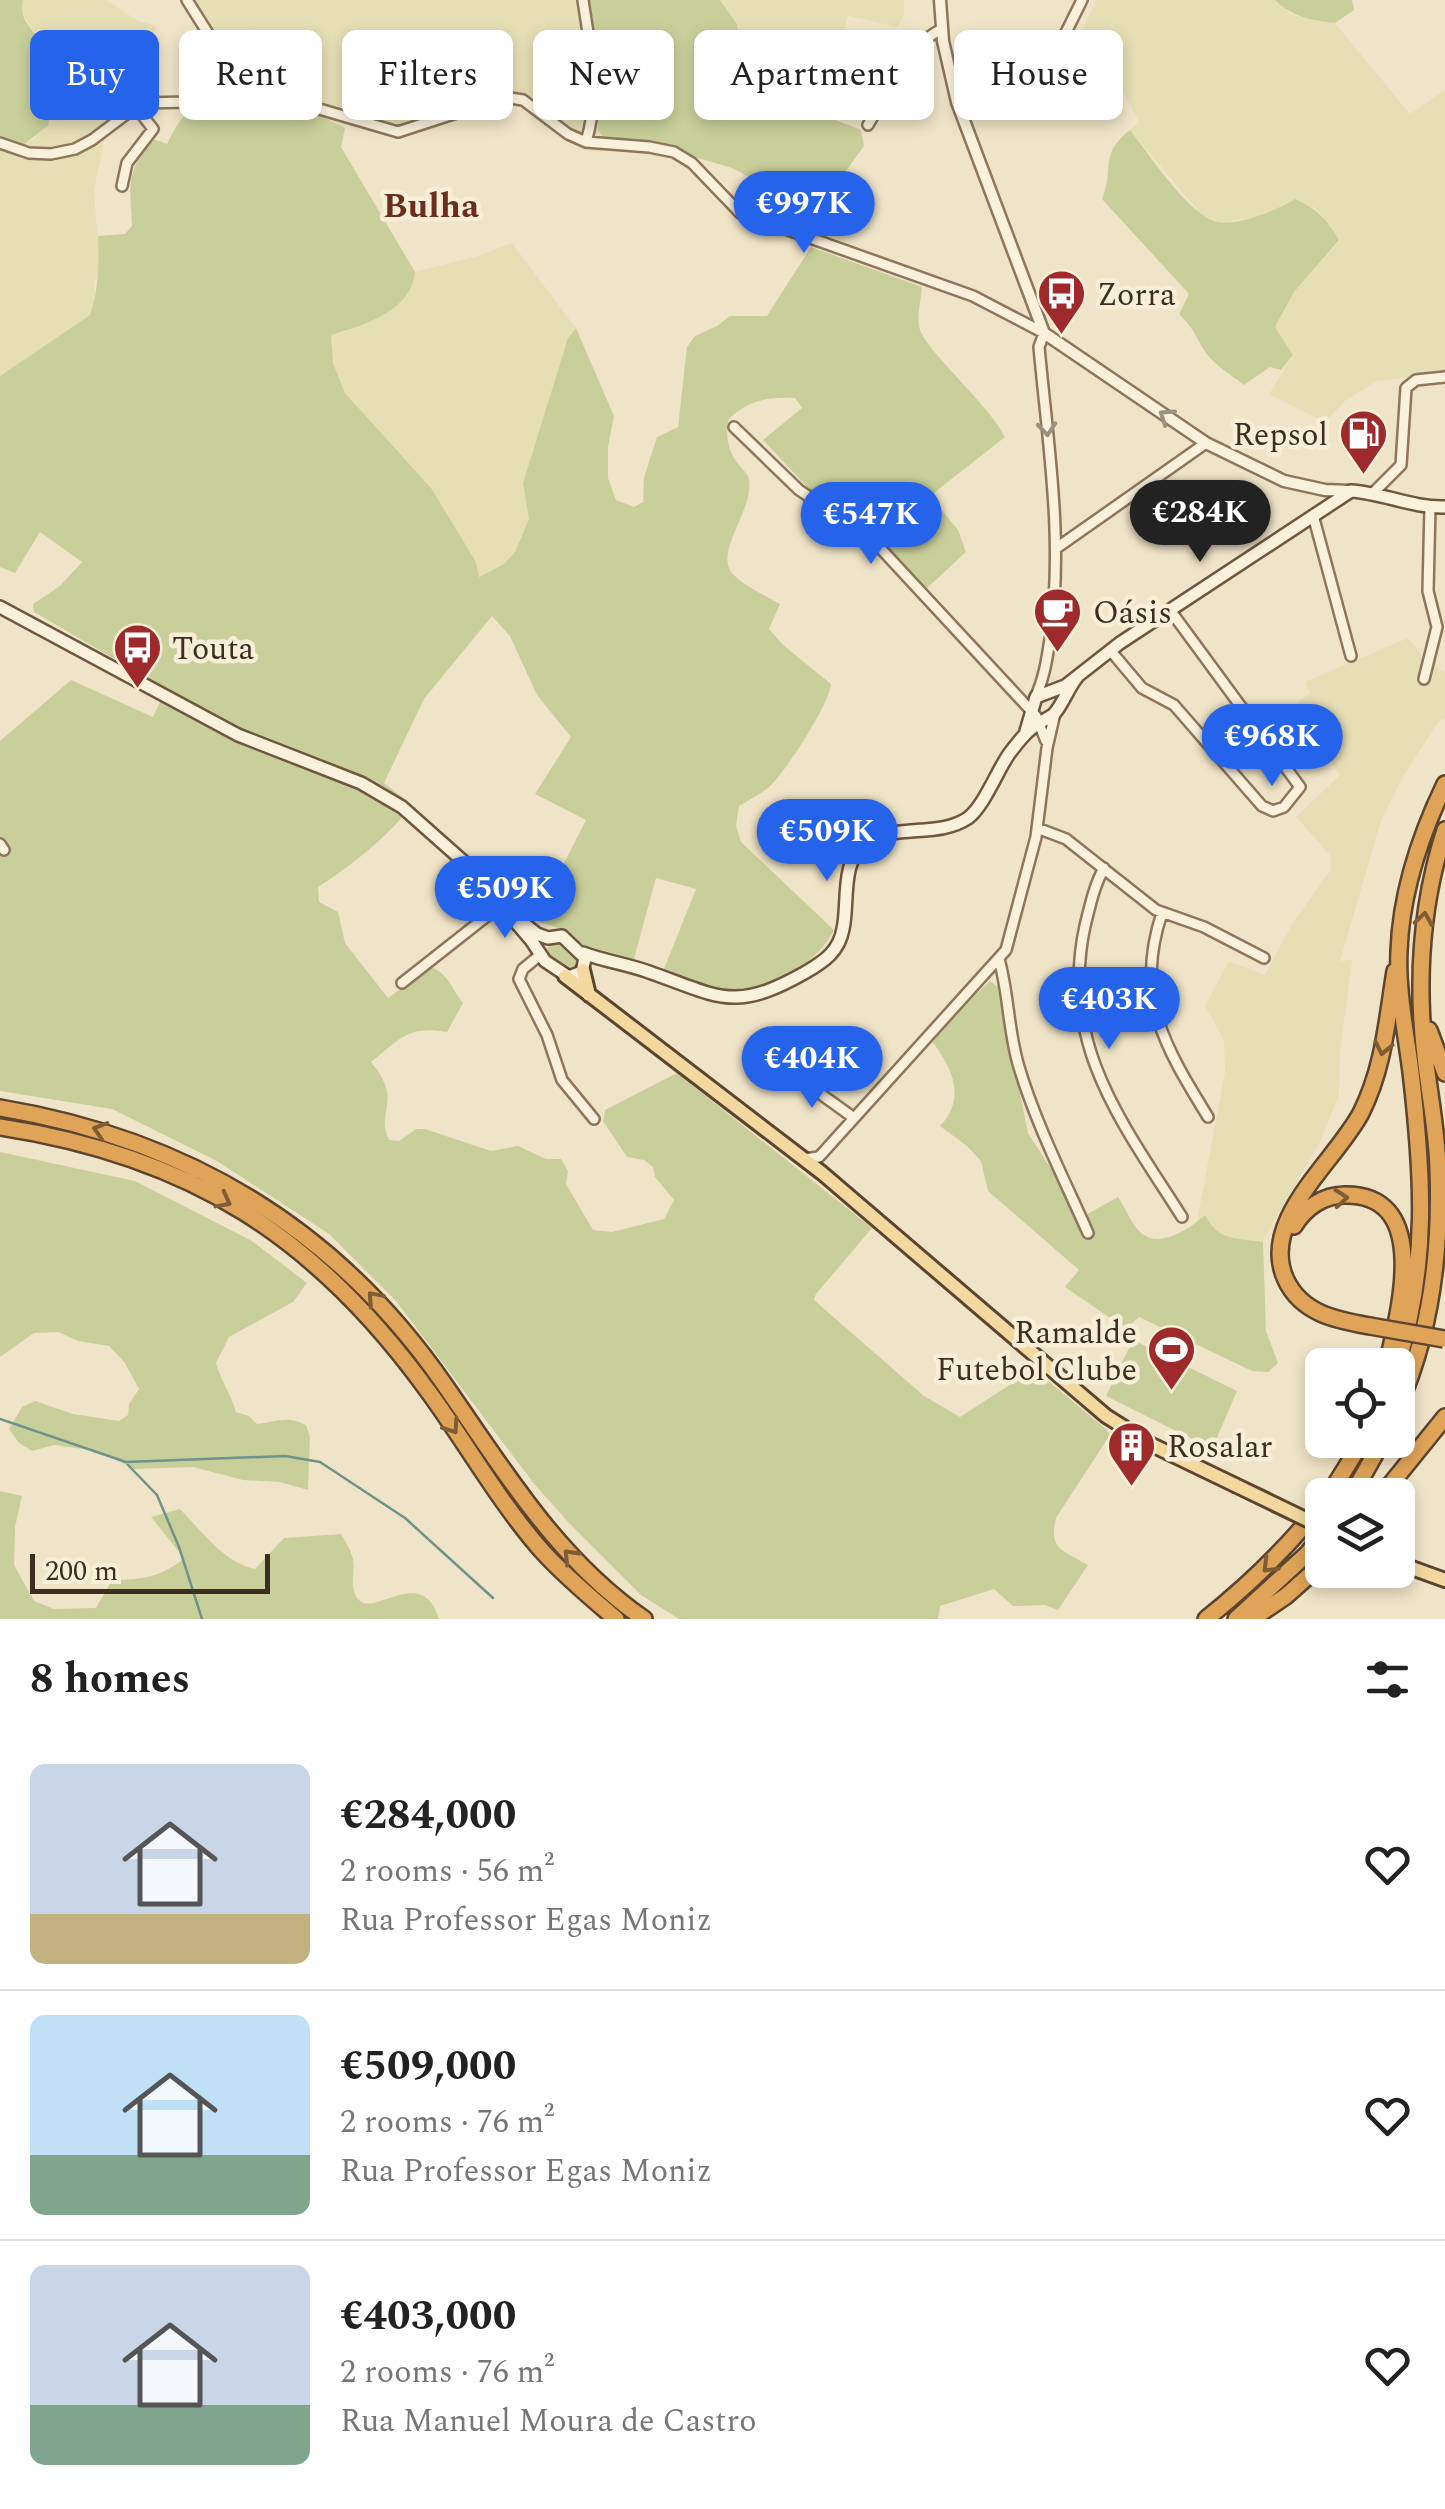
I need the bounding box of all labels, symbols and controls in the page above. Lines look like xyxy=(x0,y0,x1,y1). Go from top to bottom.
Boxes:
chip: Buy xyxy=(30,30,159,120)
chip: Rent xyxy=(179,30,322,120)
chip: Filters xyxy=(342,30,513,120)
chip: New xyxy=(533,30,674,120)
chip: Apartment xyxy=(694,30,934,120)
chip: House xyxy=(954,30,1123,120)
pin: €997K xyxy=(734,171,874,256)
text: €997K xyxy=(756,179,852,228)
district label: Bulha xyxy=(383,180,479,233)
bus stop icon: Zorra xyxy=(1036,268,1088,336)
place label: Zorra xyxy=(1097,271,1176,320)
fuel station icon: Repsol xyxy=(1337,408,1389,476)
one-way arrow xyxy=(1159,410,1178,428)
place label: Repsol xyxy=(1233,411,1328,460)
one-way arrow xyxy=(1035,422,1057,438)
pin: €284K xyxy=(1130,480,1270,565)
pin: €547K xyxy=(801,482,941,567)
text: €284K xyxy=(1152,488,1248,537)
text: €547K xyxy=(823,490,919,539)
cafe icon: Oásis xyxy=(1032,586,1084,654)
place label: Oásis xyxy=(1093,589,1172,638)
bus stop icon: Touta xyxy=(111,622,163,690)
place label: Touta xyxy=(172,625,255,674)
pin: €968K xyxy=(1202,704,1342,789)
text: €968K xyxy=(1224,712,1320,761)
pin: €509K xyxy=(757,799,897,884)
text: €509K xyxy=(779,807,875,856)
pin: €509K xyxy=(435,856,575,941)
text: €509K xyxy=(457,864,553,913)
one-way arrow xyxy=(1413,910,1434,927)
pin: €403K xyxy=(1039,967,1179,1052)
text: €403K xyxy=(1061,975,1157,1024)
pin: €404K xyxy=(742,1026,882,1111)
text: €404K xyxy=(764,1034,860,1083)
one-way arrow xyxy=(1374,1039,1395,1056)
one-way arrow xyxy=(92,1121,109,1142)
one-way arrow xyxy=(1333,1187,1349,1209)
one-way arrow xyxy=(214,1188,232,1208)
one-way arrow xyxy=(368,1291,386,1310)
place label: Ramalde Futebol Clube xyxy=(936,1309,1137,1395)
sports icon: Ramalde Futebol Clube xyxy=(1146,1324,1198,1392)
map controls xyxy=(1305,1348,1415,1588)
button: locate xyxy=(1305,1348,1415,1458)
one-way arrow xyxy=(440,1416,459,1434)
building icon: Rosalar xyxy=(1106,1420,1158,1488)
place label: Rosalar xyxy=(1167,1423,1273,1472)
button: layers xyxy=(1305,1478,1415,1588)
scale bar xyxy=(30,1549,270,1594)
one-way arrow xyxy=(564,1549,582,1568)
text: 200 m xyxy=(45,1550,118,1593)
one-way arrow xyxy=(1262,1554,1280,1572)
text: 8 homes xyxy=(30,1648,190,1711)
icon: filters xyxy=(1360,1652,1415,1707)
text: €284,000 xyxy=(340,1784,516,1847)
icon: home xyxy=(110,1804,230,1924)
icon: heart xyxy=(1360,1837,1415,1892)
text: 2 rooms · 56 m² xyxy=(340,1847,554,1896)
text: Rua Professor Egas Moniz xyxy=(340,1896,712,1945)
text: €509,000 xyxy=(340,2035,516,2098)
icon: home xyxy=(110,2055,230,2175)
icon: heart xyxy=(1360,2088,1415,2143)
text: 2 rooms · 76 m² xyxy=(340,2098,554,2147)
text: Rua Professor Egas Moniz xyxy=(340,2147,712,2196)
text: €403,000 xyxy=(340,2285,516,2348)
icon: home xyxy=(110,2305,230,2425)
icon: heart xyxy=(1360,2338,1415,2393)
text: 2 rooms · 76 m² xyxy=(340,2348,554,2397)
text: Rua Manuel Moura de Castro xyxy=(340,2397,757,2446)

